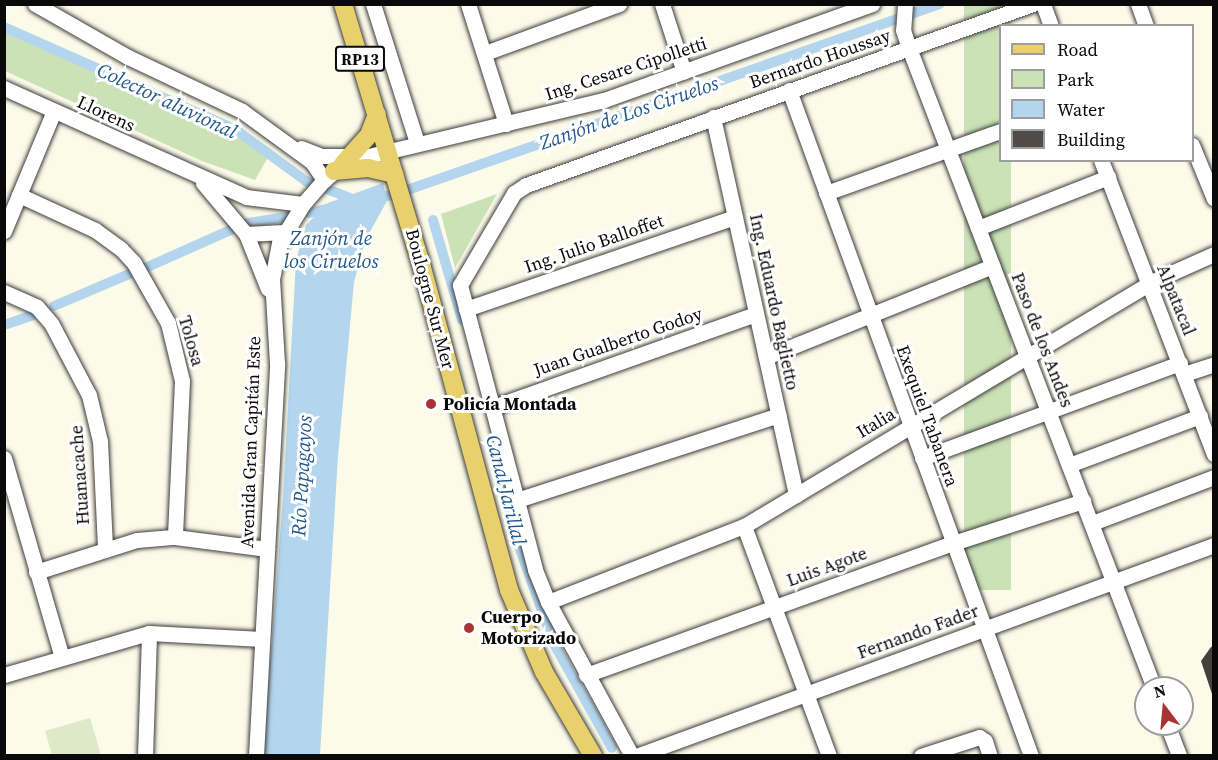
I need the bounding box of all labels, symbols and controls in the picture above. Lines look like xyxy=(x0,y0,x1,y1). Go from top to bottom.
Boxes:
legend xyxy=(999,24,1194,162)
street label: Bernardo Houssay xyxy=(747,25,893,93)
street label: Ing. Cesare Cipolletti xyxy=(542,33,710,105)
text: Road xyxy=(1057,37,1098,62)
road number: RP13 xyxy=(334,46,386,72)
water label: Colector aluvional xyxy=(93,58,241,144)
text: Park xyxy=(1057,67,1094,92)
water label: Zanjón de Los Ciruelos xyxy=(537,71,721,155)
street label: Llorens xyxy=(74,91,138,137)
text: Water xyxy=(1057,97,1105,122)
text: Building xyxy=(1057,127,1125,152)
street label: Ing. Julio Balloffet xyxy=(522,210,666,278)
street label: Ing. Eduardo Baglietto xyxy=(745,212,803,392)
water label: Zanjón de los Ciruelos xyxy=(283,226,379,273)
street label: Boulogne Sur Mer xyxy=(401,226,459,372)
street label: Alpatacal xyxy=(1152,261,1200,339)
street label: Paso de los Andes xyxy=(1006,270,1078,410)
street label: Juan Gualberto Godoy xyxy=(531,303,705,381)
street label: Tolosa xyxy=(174,313,208,369)
street label: Avenida Gran Capitán Este xyxy=(237,336,265,548)
street label: Exequiel Tabanera xyxy=(891,342,963,490)
place label: Policía Montada xyxy=(443,393,576,415)
marker: Policía Montada xyxy=(424,397,438,411)
street label: Italia xyxy=(853,403,899,443)
water label: Río Papagayos xyxy=(287,415,317,537)
street label: Huanacache xyxy=(66,424,94,526)
water label: Canal Jarillal xyxy=(481,433,531,547)
street label: Luis Agote xyxy=(784,542,870,592)
street label: Fernando Fader xyxy=(854,600,982,664)
place label: Cuerpo Motorizado xyxy=(481,607,576,650)
marker: Cuerpo Motorizado xyxy=(462,621,476,635)
north arrow xyxy=(1134,676,1194,736)
text: N xyxy=(1151,678,1168,703)

